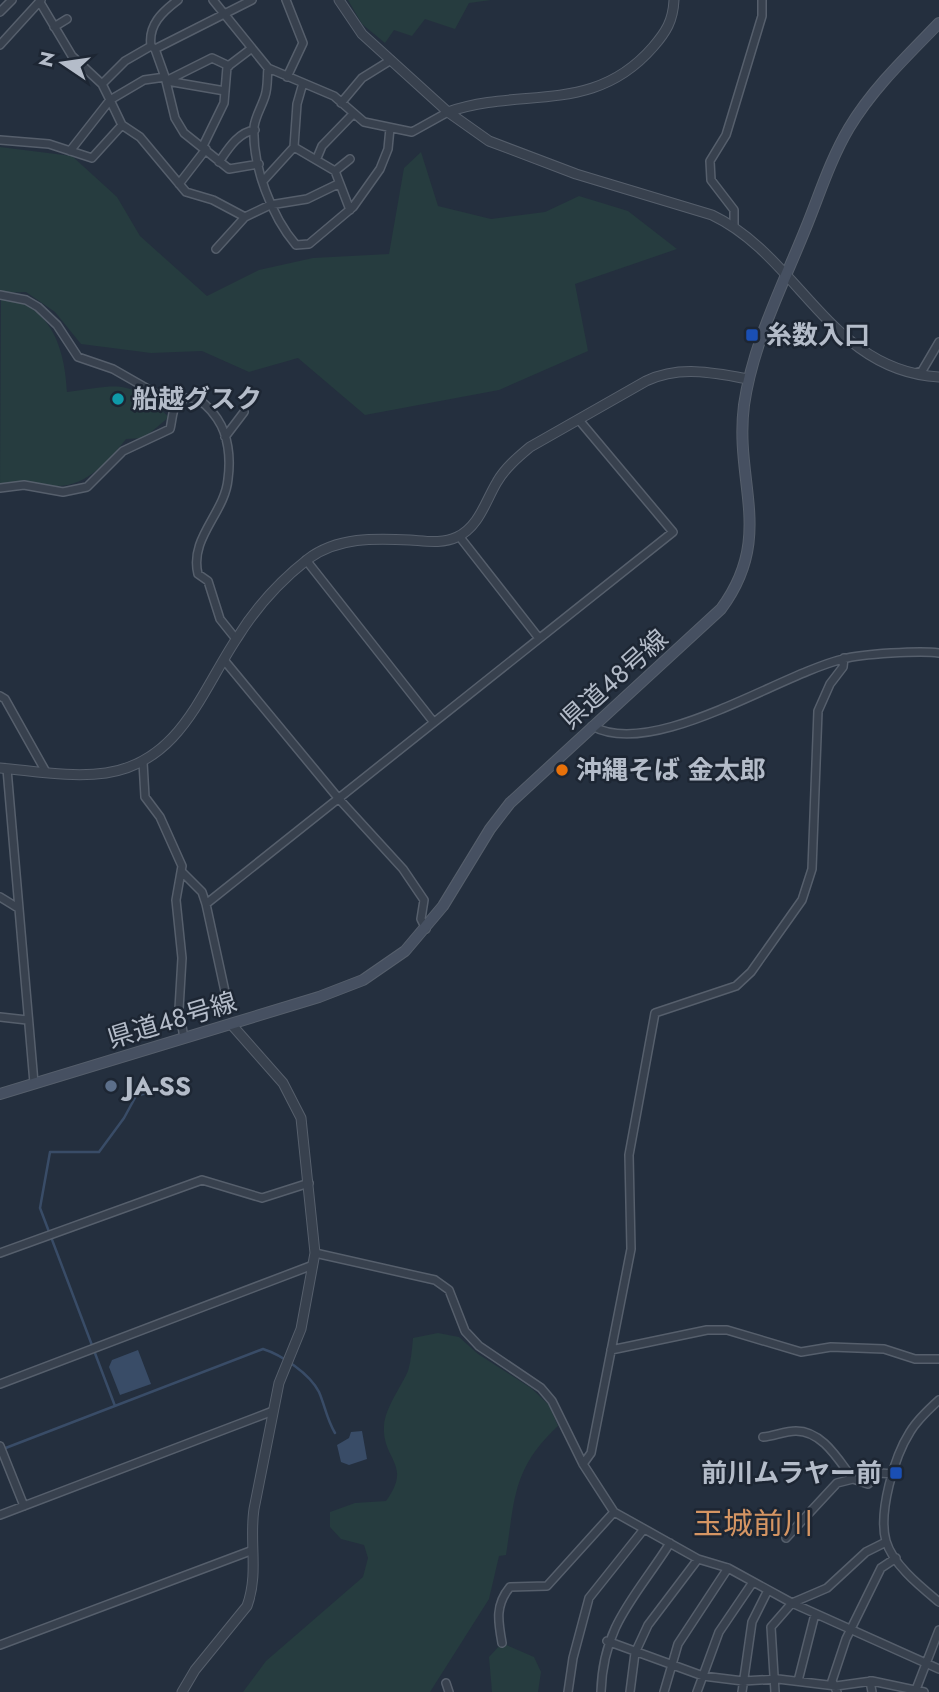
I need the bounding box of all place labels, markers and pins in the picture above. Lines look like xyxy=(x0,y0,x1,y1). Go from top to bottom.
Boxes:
place label: 糸数入口 xyxy=(766,316,870,354)
marker: 糸数入口 xyxy=(744,327,760,343)
place label: 船越グスク xyxy=(132,380,262,418)
marker: 船越グスク xyxy=(110,391,126,407)
place label: 沖縄そば 金太郎 xyxy=(576,751,766,789)
marker: 沖縄そば 金太郎 xyxy=(554,762,570,778)
place label: JA-SS xyxy=(120,1067,191,1105)
marker: JA-SS xyxy=(103,1078,119,1094)
place label: 前川ムラヤー前 xyxy=(701,1454,882,1492)
marker: 前川ムラヤー前 xyxy=(888,1465,904,1481)

